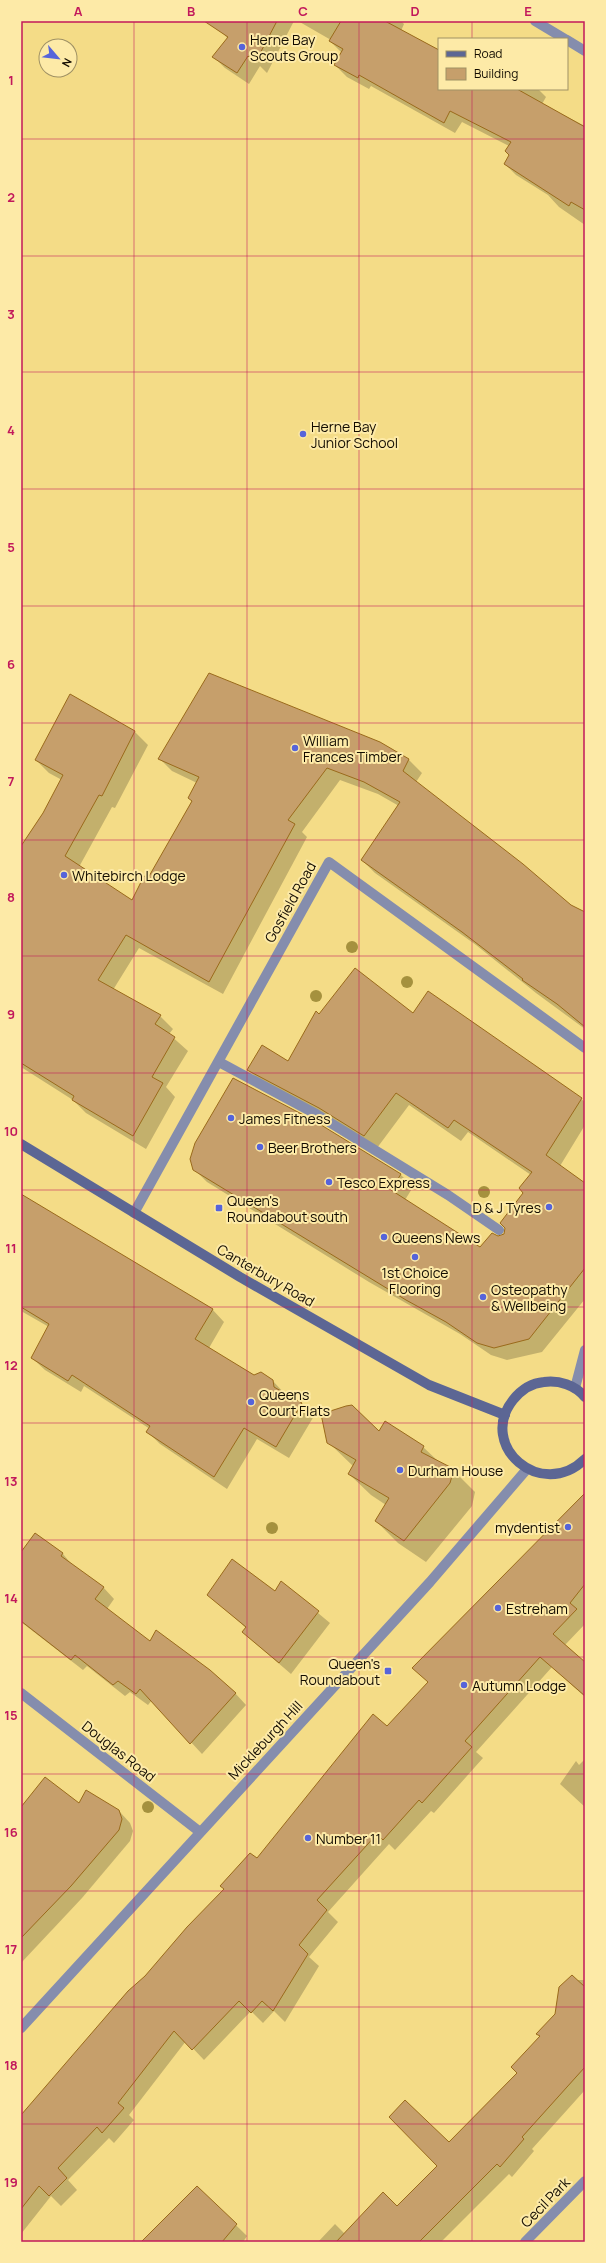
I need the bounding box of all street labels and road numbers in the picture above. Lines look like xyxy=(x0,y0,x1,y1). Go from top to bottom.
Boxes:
street label: Gosfield Road xyxy=(260,858,320,946)
street label: Canterbury Road xyxy=(214,1239,318,1311)
street label: Mickleburgh Hill xyxy=(223,1696,307,1784)
street label: Douglas Road xyxy=(78,1716,160,1786)
street label: Cecil Park xyxy=(516,2172,574,2231)

